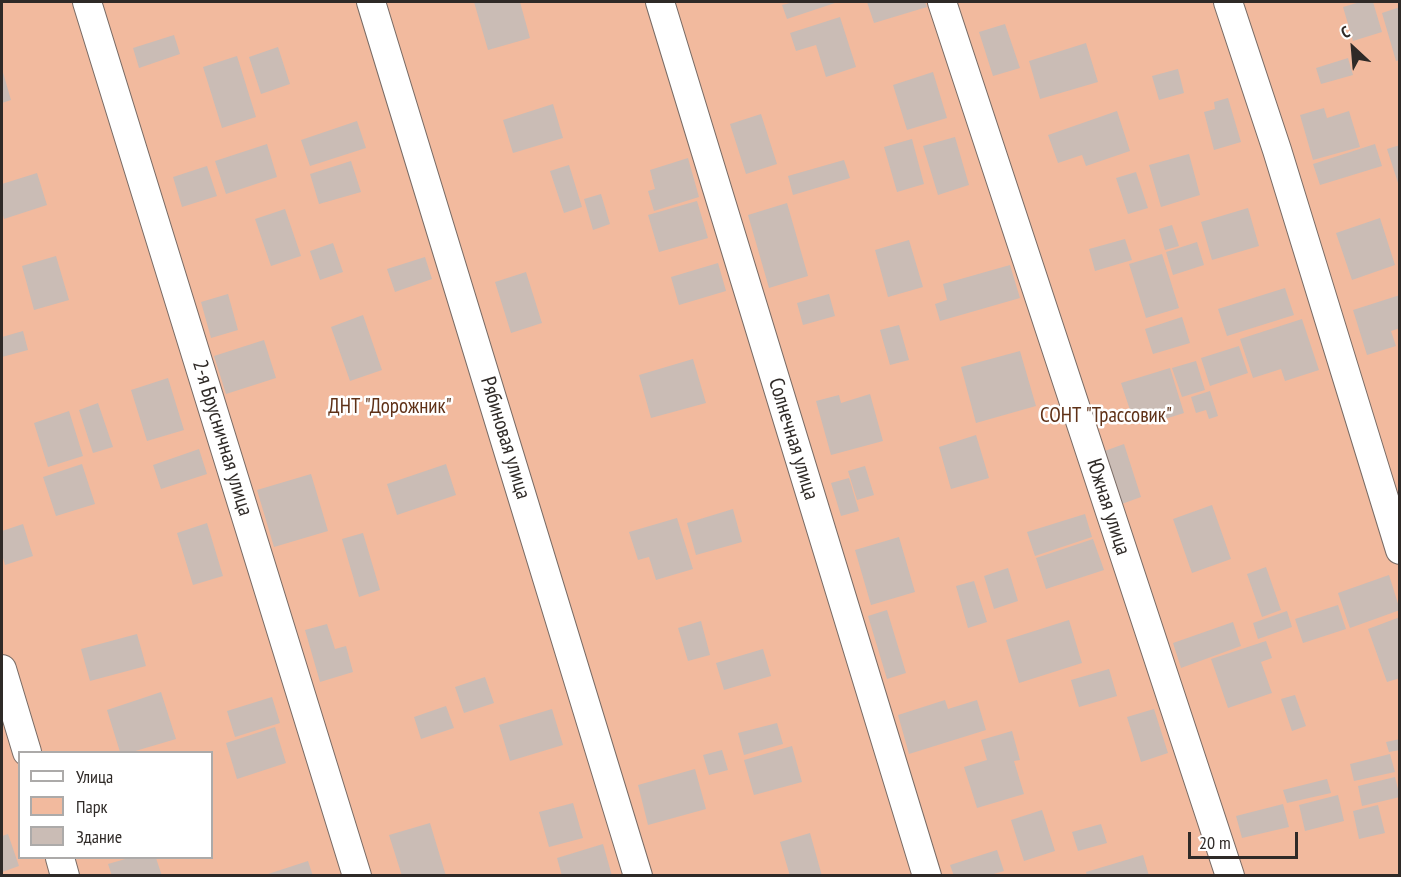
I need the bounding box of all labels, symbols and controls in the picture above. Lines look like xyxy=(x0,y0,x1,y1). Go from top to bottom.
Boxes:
north arrow xyxy=(1323,18,1383,78)
text: С xyxy=(1337,21,1353,42)
street label: 2-я Брусничная улица xyxy=(186,357,258,519)
street label: Рябиновая улица xyxy=(474,374,536,502)
street label: Солнечная улица xyxy=(763,375,823,503)
park label: ДНТ "Дорожник" xyxy=(328,394,452,420)
park label: СОНТ "Трассовик" xyxy=(1040,403,1172,429)
street label: Южная улица xyxy=(1081,456,1135,558)
legend xyxy=(18,751,213,859)
text: Улица xyxy=(76,765,113,788)
text: Парк xyxy=(76,795,107,818)
scale bar xyxy=(1191,820,1300,858)
text: Здание xyxy=(76,825,122,848)
text: 20 m xyxy=(1199,831,1231,854)

